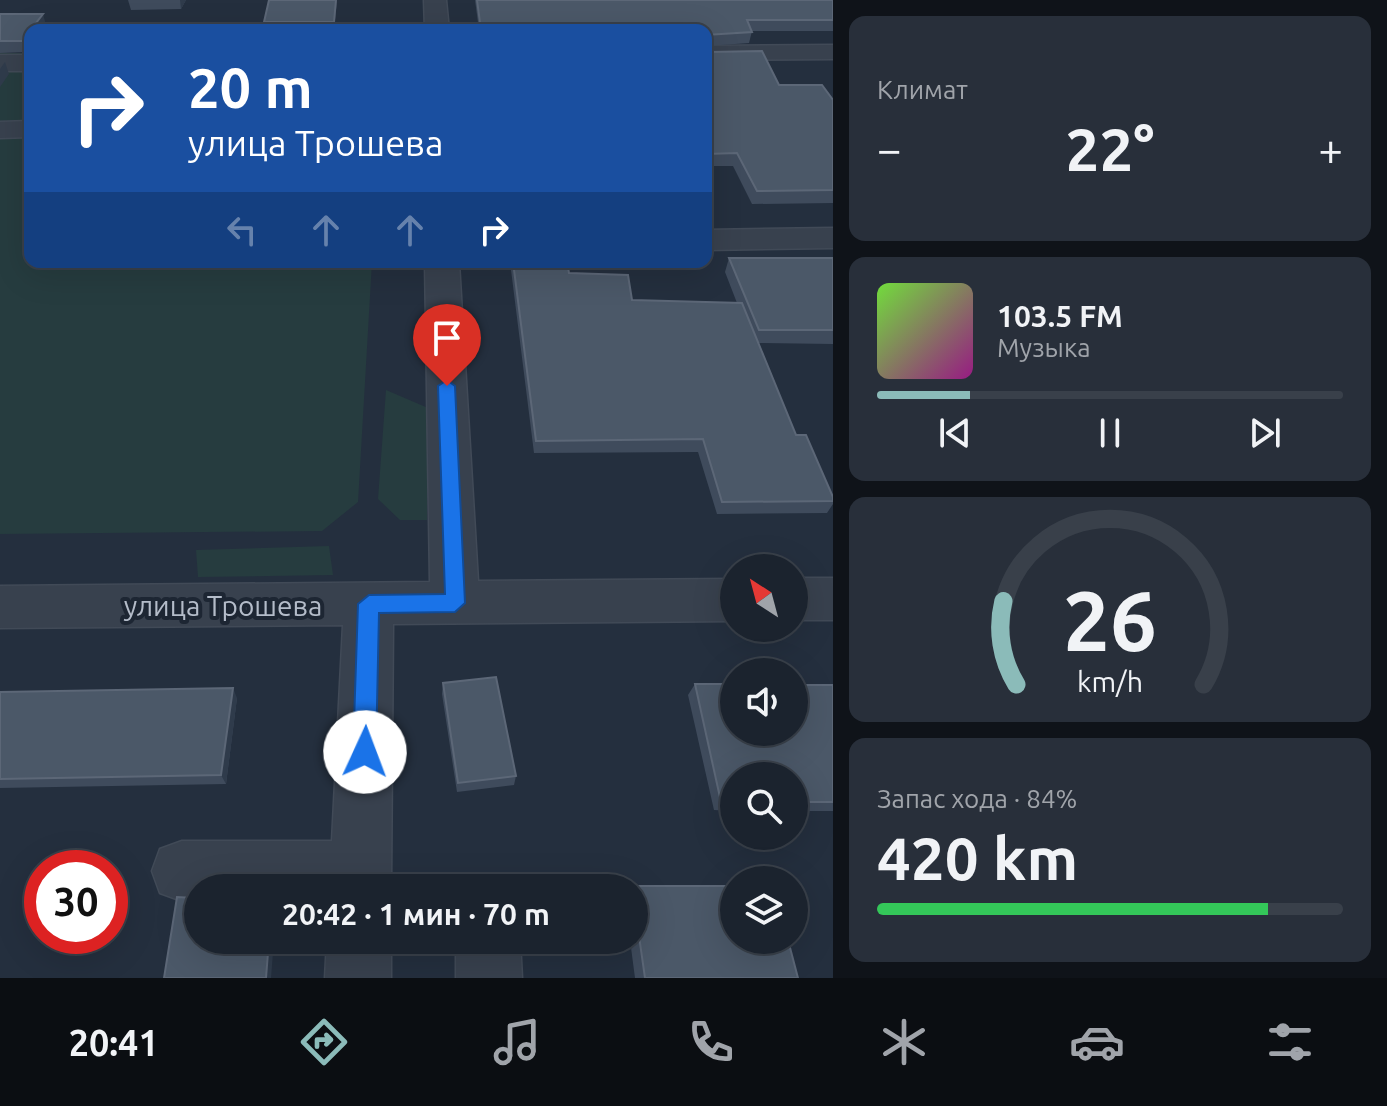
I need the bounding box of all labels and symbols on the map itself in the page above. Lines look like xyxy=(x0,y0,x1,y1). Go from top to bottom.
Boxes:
pin xyxy=(413,304,481,386)
north arrow xyxy=(720,554,808,642)
street label: улица Трошева xyxy=(124,590,322,621)
position arrow xyxy=(323,710,407,794)
speed limit sign: 30 xyxy=(24,850,128,954)

